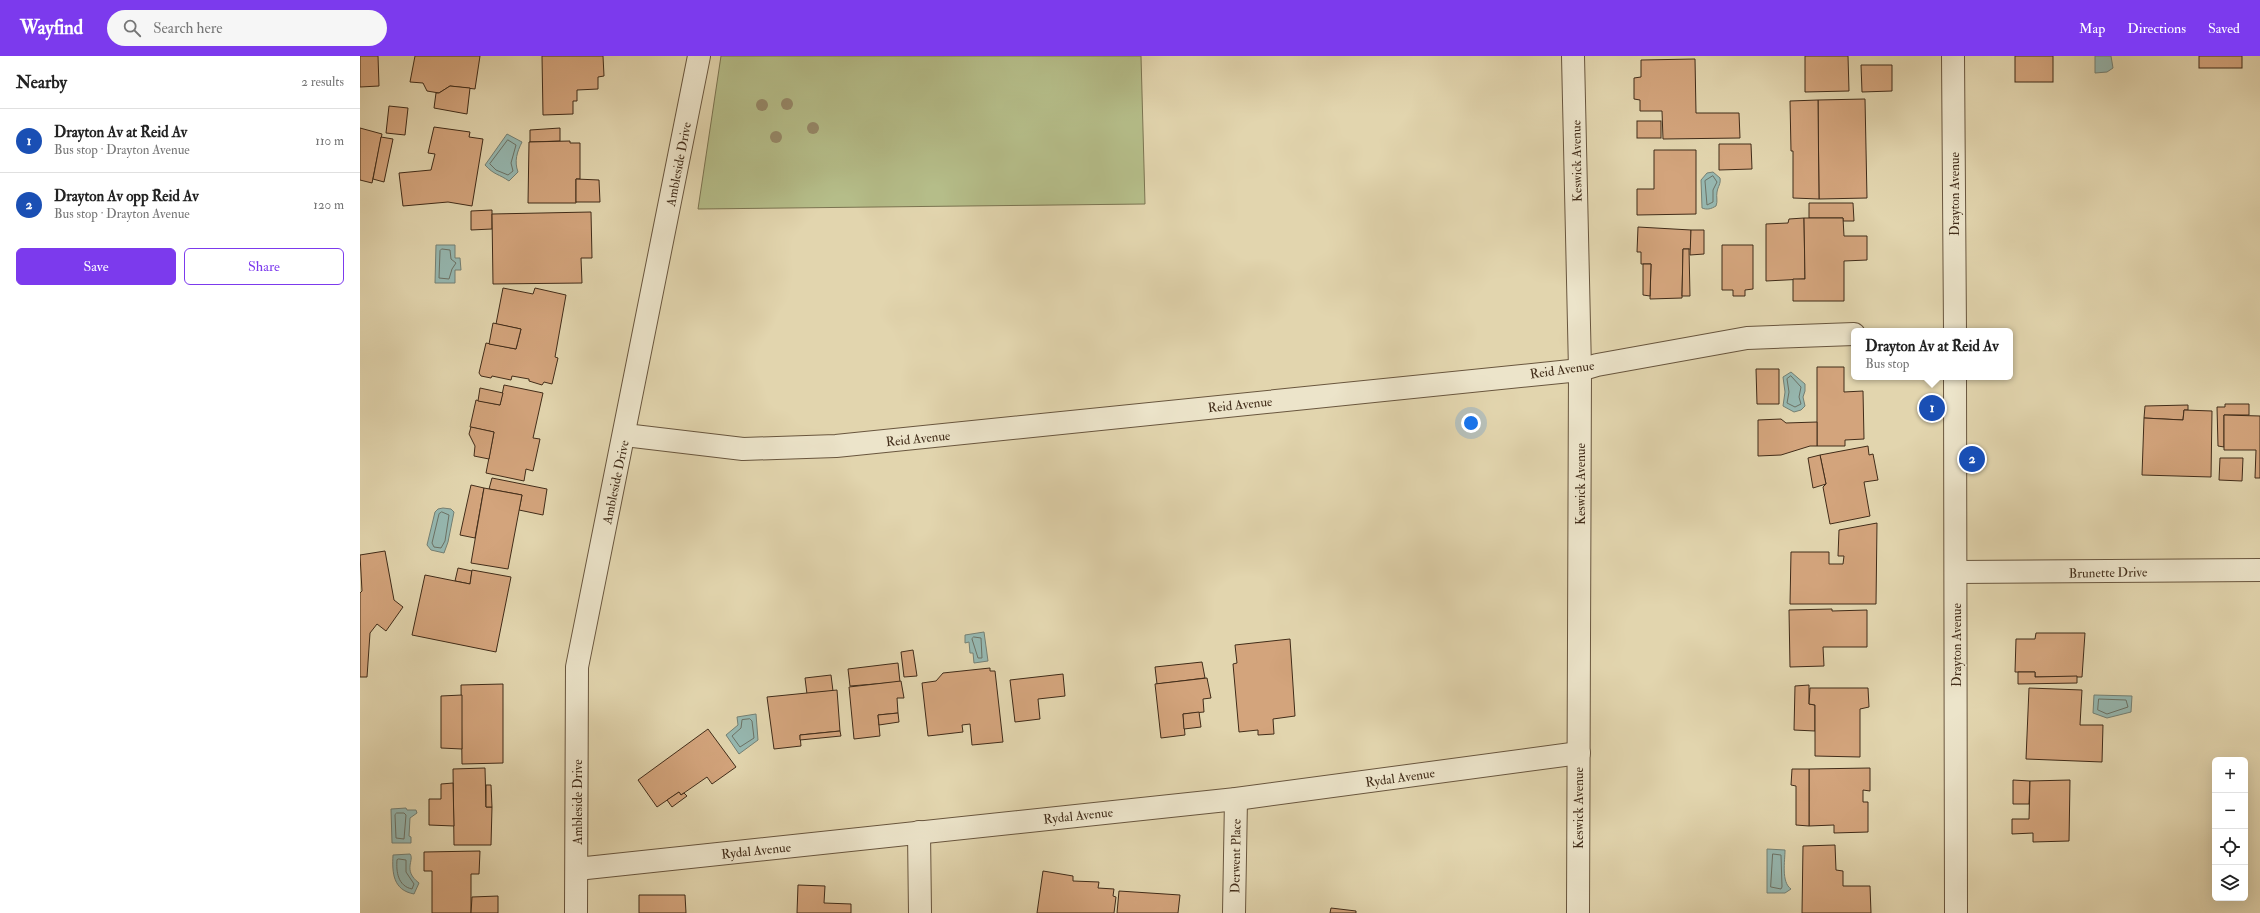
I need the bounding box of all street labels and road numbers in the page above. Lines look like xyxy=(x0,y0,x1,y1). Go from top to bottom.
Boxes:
street label: Keswick Avenue xyxy=(1568,119,1586,202)
street label: Ambleside Drive xyxy=(663,120,695,209)
street label: Drayton Avenue xyxy=(1947,151,1964,236)
street label: Reid Avenue xyxy=(1529,357,1596,382)
street label: Reid Avenue xyxy=(1207,394,1274,416)
street label: Reid Avenue xyxy=(885,428,952,450)
street label: Ambleside Drive xyxy=(599,438,633,527)
street label: Keswick Avenue xyxy=(1573,442,1589,525)
street label: Brunette Drive xyxy=(2069,564,2148,582)
street label: Drayton Avenue xyxy=(1949,602,1966,687)
street label: Ambleside Drive xyxy=(570,759,586,846)
street label: Rydal Avenue xyxy=(1364,765,1437,792)
street label: Keswick Avenue xyxy=(1571,766,1587,849)
street label: Rydal Avenue xyxy=(1042,804,1114,829)
street label: Derwent Place xyxy=(1227,818,1245,894)
street label: Rydal Avenue xyxy=(720,839,792,864)

